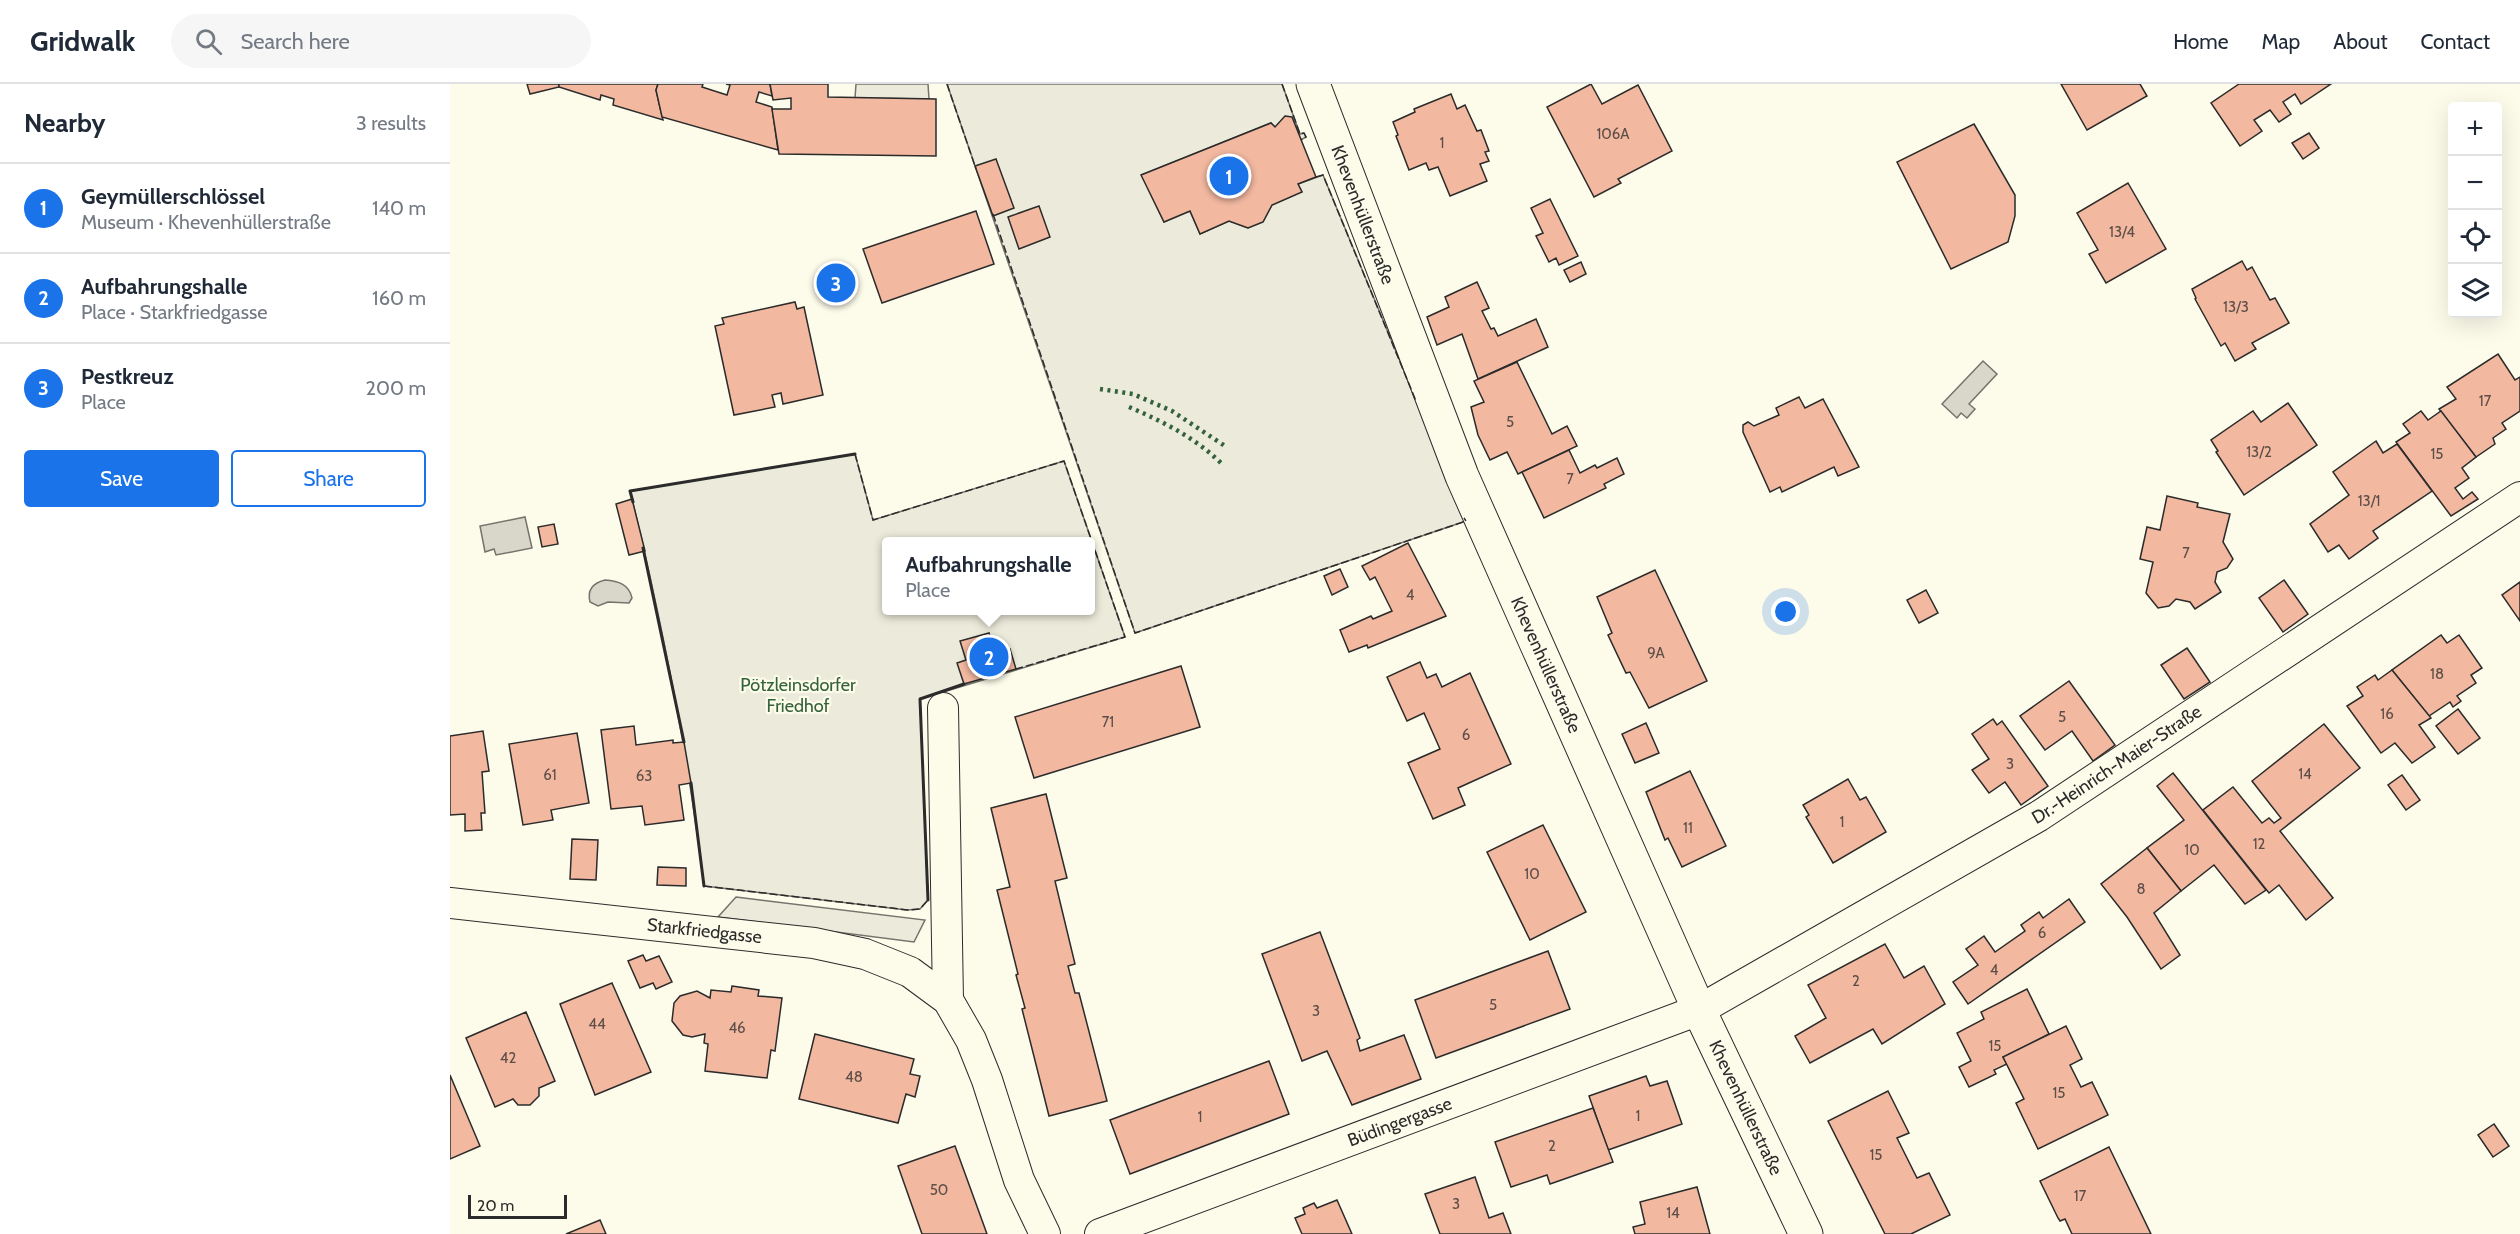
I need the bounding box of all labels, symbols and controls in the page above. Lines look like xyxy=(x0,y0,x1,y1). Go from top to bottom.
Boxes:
search box xyxy=(171,14,591,68)
text: Gridwalk xyxy=(30,24,135,58)
icon: search xyxy=(192,25,225,58)
text: Search here xyxy=(240,28,350,55)
text: Home xyxy=(2173,29,2229,54)
text: Map xyxy=(2262,29,2300,54)
text: About xyxy=(2333,29,2387,54)
text: Contact xyxy=(2420,29,2490,54)
map controls xyxy=(2448,102,2502,318)
button: + xyxy=(2448,102,2502,156)
text: Nearby xyxy=(24,107,105,139)
text: 3 results xyxy=(356,111,426,135)
house number: 106A xyxy=(1596,125,1630,143)
house number: 1 xyxy=(1440,134,1444,152)
street label: Khevenhüllerstraße xyxy=(1326,142,1399,287)
pin: 1 xyxy=(1210,154,1248,199)
button: − xyxy=(2448,156,2502,210)
text: Geymüllerschlössel xyxy=(81,183,265,210)
text: 1 xyxy=(40,196,47,220)
text: 140 m xyxy=(372,196,426,220)
text: Museum · Khevenhüllerstraße xyxy=(81,210,331,234)
button: locate xyxy=(2448,210,2502,264)
house number: 13/4 xyxy=(2109,223,2135,241)
pin: 3 xyxy=(816,260,856,306)
button: layers xyxy=(2448,264,2502,318)
text: Aufbahrungshalle xyxy=(81,273,247,300)
text: 2 xyxy=(38,286,49,310)
text: 160 m xyxy=(372,286,426,310)
house number: 13/3 xyxy=(2223,298,2249,316)
text: Place · Starkfriedgasse xyxy=(81,300,267,324)
text: Pestkreuz xyxy=(81,363,174,390)
text: 3 xyxy=(38,376,49,400)
text: 200 m xyxy=(366,376,426,400)
text: Place xyxy=(81,390,126,414)
house number: 17 xyxy=(2479,392,2492,410)
house number: 5 xyxy=(1506,413,1514,431)
house number: 13/2 xyxy=(2246,443,2272,461)
house number: 15 xyxy=(2430,445,2444,463)
button: Save xyxy=(24,450,219,507)
button: Share xyxy=(231,450,426,507)
house number: 7 xyxy=(1566,470,1574,488)
house number: 13/1 xyxy=(2358,492,2380,510)
popup xyxy=(882,537,1095,615)
house number: 7 xyxy=(2182,544,2190,562)
text: Aufbahrungshalle xyxy=(905,551,1072,578)
text: Place xyxy=(905,578,950,602)
house number: 4 xyxy=(1406,586,1415,604)
street label: Khevenhüllerstraße xyxy=(1506,593,1586,736)
your location xyxy=(1771,597,1800,626)
pin: 2 xyxy=(970,634,1008,680)
house number: 9A xyxy=(1647,644,1665,662)
house number: 18 xyxy=(2430,665,2444,683)
park label: Pötzleinsdorfer Friedhof xyxy=(740,674,856,717)
street label: Dr.-Heinrich-Maier-Straße xyxy=(2028,700,2206,829)
house number: 16 xyxy=(2380,705,2394,723)
house number: 5 xyxy=(2058,708,2066,726)
house number: 71 xyxy=(1102,713,1114,731)
house number: 6 xyxy=(1462,726,1470,744)
house number: 3 xyxy=(2006,755,2014,773)
house number: 14 xyxy=(2298,765,2312,783)
house number: 61 xyxy=(543,766,557,784)
house number: 63 xyxy=(636,767,652,785)
house number: 1 xyxy=(1840,813,1844,831)
house number: 11 xyxy=(1683,819,1693,837)
house number: 12 xyxy=(2253,835,2266,853)
house number: 10 xyxy=(2184,841,2200,859)
house number: 10 xyxy=(1524,865,1540,883)
house number: 8 xyxy=(2136,880,2146,898)
street label: Starkfriedgasse xyxy=(646,914,763,948)
house number: 6 xyxy=(2038,924,2046,942)
house number: 4 xyxy=(1990,961,1999,979)
house number: 2 xyxy=(1852,972,1860,990)
house number: 5 xyxy=(1489,996,1497,1014)
house number: 3 xyxy=(1312,1002,1320,1020)
house number: 44 xyxy=(588,1015,606,1033)
house number: 46 xyxy=(728,1019,746,1037)
street label: Khevenhüllerstraße xyxy=(1704,1037,1787,1179)
house number: 15 xyxy=(1988,1037,2002,1055)
house number: 42 xyxy=(500,1049,516,1067)
house number: 48 xyxy=(845,1068,863,1086)
house number: 15 xyxy=(2052,1084,2066,1102)
street label: Büdingergasse xyxy=(1345,1092,1455,1151)
house number: 1 xyxy=(1636,1107,1640,1125)
house number: 1 xyxy=(1198,1108,1202,1126)
house number: 2 xyxy=(1548,1137,1556,1155)
house number: 15 xyxy=(1869,1146,1883,1164)
house number: 50 xyxy=(930,1181,948,1199)
house number: 17 xyxy=(2074,1187,2087,1205)
scale bar xyxy=(468,1192,567,1220)
house number: 3 xyxy=(1452,1195,1460,1213)
text: 20 m xyxy=(477,1196,514,1215)
house number: 14 xyxy=(1666,1204,1680,1222)

